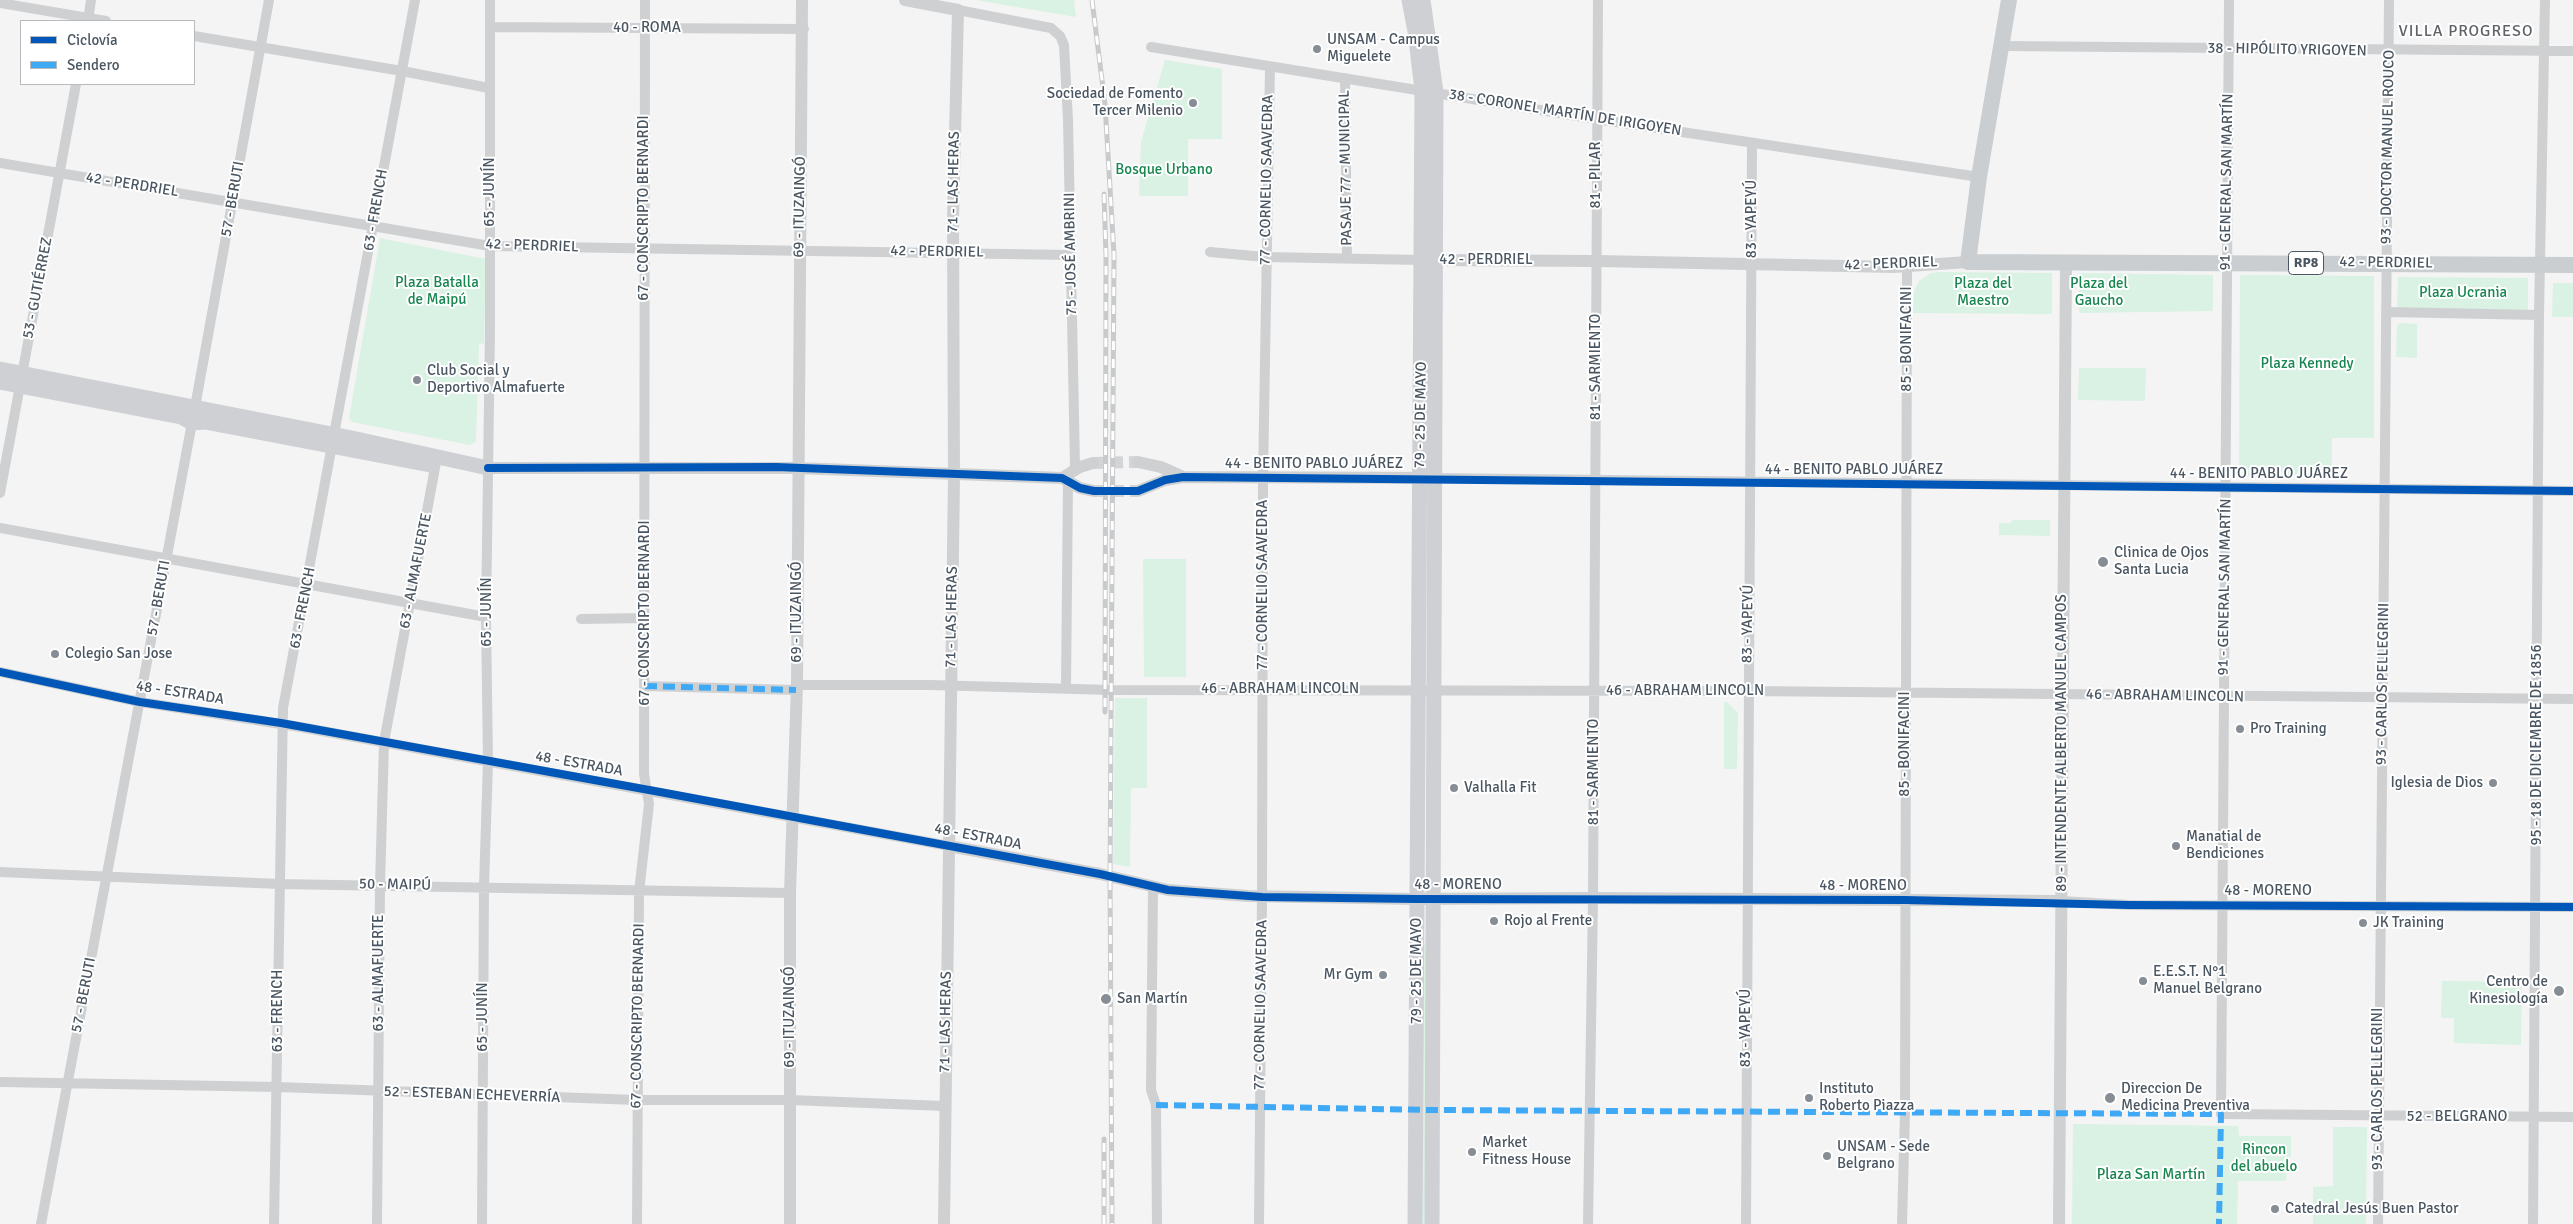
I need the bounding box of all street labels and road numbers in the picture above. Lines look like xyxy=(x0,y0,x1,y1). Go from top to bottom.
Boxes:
street label: 40 - ROMA xyxy=(613,19,681,37)
street label: 38 - HIPÓLITO YRIGOYEN xyxy=(2207,40,2367,60)
street label: 93 - DOCTOR MANUEL ROUCO xyxy=(2377,50,2399,244)
street label: 38 - CORONEL MARTÍN DE IRIGOYEN xyxy=(1447,86,1683,140)
street label: PASAJE 77 - MUNICIPAL xyxy=(1336,90,1356,246)
street label: 91 - GENERAL SAN MARTÍN xyxy=(2216,93,2238,271)
street label: 77 - CORNELIO SAAVEDRA xyxy=(1257,94,1277,266)
street label: 67 - CONSCRIPTO BERNARDI xyxy=(635,115,653,301)
street label: 71 - LAS HERAS xyxy=(944,131,964,233)
street label: 81 - PILAR xyxy=(1587,142,1605,208)
street label: 69 - ITUZAINGÓ xyxy=(790,156,810,258)
street label: 65 - JUNÍN xyxy=(481,157,499,227)
street label: 57 - BERUTI xyxy=(218,160,248,238)
street label: 63 - FRENCH xyxy=(360,168,392,252)
street label: 42 - PERDRIEL xyxy=(84,169,180,201)
street label: 83 - YAPEYÚ xyxy=(1743,180,1761,258)
street label: 75 - JOSÉ AMBRINI xyxy=(1061,192,1081,316)
street label: 42 - PERDRIEL xyxy=(485,235,579,257)
street label: 53 - GUTIÉRREZ xyxy=(19,236,57,340)
street label: 42 - PERDRIEL xyxy=(890,242,984,262)
street label: 42 - PERDRIEL xyxy=(1439,251,1533,269)
road number: RP8 xyxy=(2288,252,2324,274)
street label: 42 - PERDRIEL xyxy=(1844,253,1938,275)
street label: 42 - PERDRIEL xyxy=(2339,253,2433,273)
street label: 85 - BONIFACINI xyxy=(1898,286,1916,392)
street label: 81 - SARMIENTO xyxy=(1587,314,1605,420)
street label: 79 - 25 DE MAYO xyxy=(1411,361,1431,469)
street label: 44 - BENITO PABLO JUÁREZ xyxy=(1225,455,1403,473)
street label: 44 - BENITO PABLO JUÁREZ xyxy=(1765,461,1943,479)
street label: 44 - BENITO PABLO JUÁREZ xyxy=(2170,465,2348,483)
street label: 91 - GENERAL SAN MARTÍN xyxy=(2214,498,2236,676)
street label: 77 - CORNELIO SAAVEDRA xyxy=(1254,500,1272,670)
street label: 63 - ALMAFUERTE xyxy=(396,512,436,630)
street label: 67 - CONSCRIPTO BERNARDI xyxy=(636,520,654,706)
street label: 57 - BERUTI xyxy=(144,559,174,637)
street label: 69 - ITUZAINGÓ xyxy=(788,561,806,663)
street label: 63 - FRENCH xyxy=(286,566,320,650)
street label: 71 - LAS HERAS xyxy=(942,566,962,668)
street label: 65 - JUNÍN xyxy=(478,577,496,647)
street label: 83 - YAPEYÚ xyxy=(1738,585,1758,663)
street label: 89 - INTENDENTE ALBERTO MANUEL CAMPOS xyxy=(2053,594,2071,892)
street label: 93 - CARLOS PELLEGRINI xyxy=(2373,603,2393,765)
street label: 95 - 18 DE DICIEMBRE DE 1856 xyxy=(2528,644,2546,846)
street label: 48 - ESTRADA xyxy=(135,677,225,709)
street label: 46 - ABRAHAM LINCOLN xyxy=(1201,680,1359,698)
street label: 46 - ABRAHAM LINCOLN xyxy=(1606,682,1764,700)
street label: 46 - ABRAHAM LINCOLN xyxy=(2086,686,2244,706)
street label: 85 - BONIFACINI xyxy=(1896,691,1914,797)
street label: 81 - SARMIENTO xyxy=(1585,719,1603,825)
street label: 48 - ESTRADA xyxy=(534,747,624,781)
street label: 48 - ESTRADA xyxy=(933,820,1023,854)
street label: 50 - MAIPÚ xyxy=(359,875,431,895)
street label: 48 - MORENO xyxy=(1414,876,1502,894)
street label: 48 - MORENO xyxy=(1819,877,1907,895)
street label: 48 - MORENO xyxy=(2224,882,2312,900)
street label: 63 - ALMAFUERTE xyxy=(370,914,388,1032)
street label: 79 - 25 DE MAYO xyxy=(1408,918,1426,1024)
street label: 77 - CORNELIO SAAVEDRA xyxy=(1251,919,1271,1091)
street label: 67 - CONSCRIPTO BERNARDI xyxy=(627,923,649,1109)
street label: 57 - BERUTI xyxy=(68,956,100,1034)
street label: 69 - ITUZAINGÓ xyxy=(781,966,799,1068)
street label: 63 - FRENCH xyxy=(269,970,287,1052)
street label: 71 - LAS HERAS xyxy=(936,971,956,1073)
street label: 65 - JUNÍN xyxy=(474,982,492,1052)
street label: 83 - YAPEYÚ xyxy=(1737,989,1755,1067)
street label: 93 - CARLOS PELLEGRINI xyxy=(2369,1008,2387,1170)
street label: 52 - ESTEBAN ECHEVERRÍA xyxy=(383,1083,561,1107)
street label: 52 - BELGRANO xyxy=(2407,1108,2507,1126)

